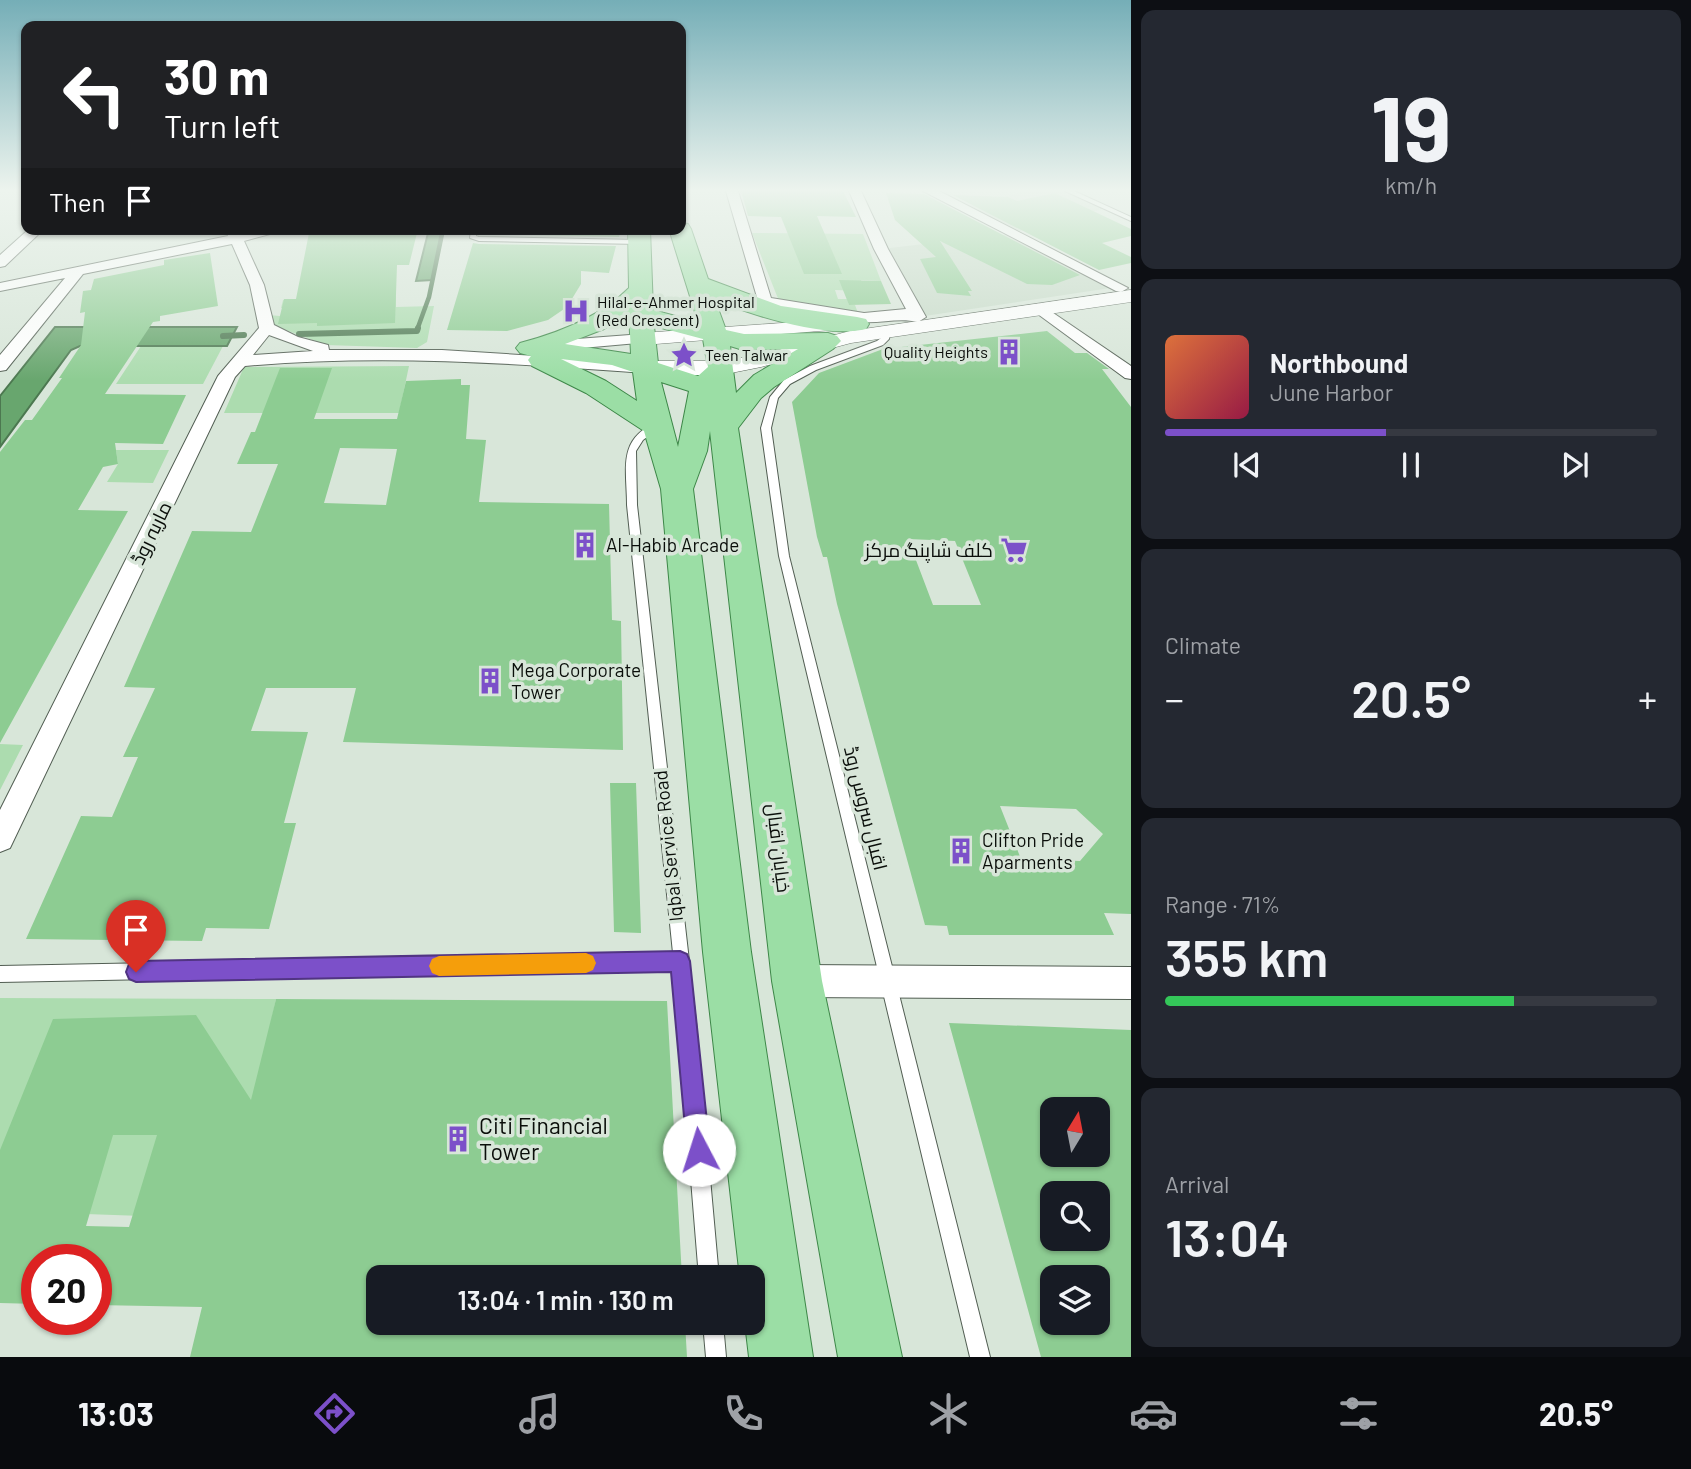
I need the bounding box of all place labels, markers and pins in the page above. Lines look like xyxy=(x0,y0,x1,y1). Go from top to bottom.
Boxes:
place label: Hilal-e-Ahmer Hospital (Red Crescent) xyxy=(596,292,755,329)
hospital icon: Hilal-e-Ahmer Hospital (Red Crescent) xyxy=(561,296,591,326)
building icon: Quality Heights xyxy=(994,337,1024,367)
place icon: Teen Talwar xyxy=(669,340,699,370)
place label: Quality Heights xyxy=(884,342,988,361)
place label: Teen Talwar xyxy=(705,345,788,364)
building icon: Al-Habib Arcade xyxy=(570,530,600,560)
place label: Al-Habib Arcade xyxy=(606,533,739,556)
supermarket icon: کلف شاپنگ مرکز xyxy=(999,535,1029,565)
place label: کلف شاپنگ مرکز xyxy=(864,538,993,563)
place label: Mega Corporate Tower xyxy=(511,658,641,703)
building icon: Mega Corporate Tower xyxy=(475,666,505,696)
place label: Clifton Pride Aparments xyxy=(982,828,1084,873)
building icon: Clifton Pride Aparments xyxy=(946,836,976,866)
pin xyxy=(106,900,166,972)
place label: Citi Financial Tower xyxy=(479,1111,608,1165)
building icon: Citi Financial Tower xyxy=(443,1124,473,1154)

